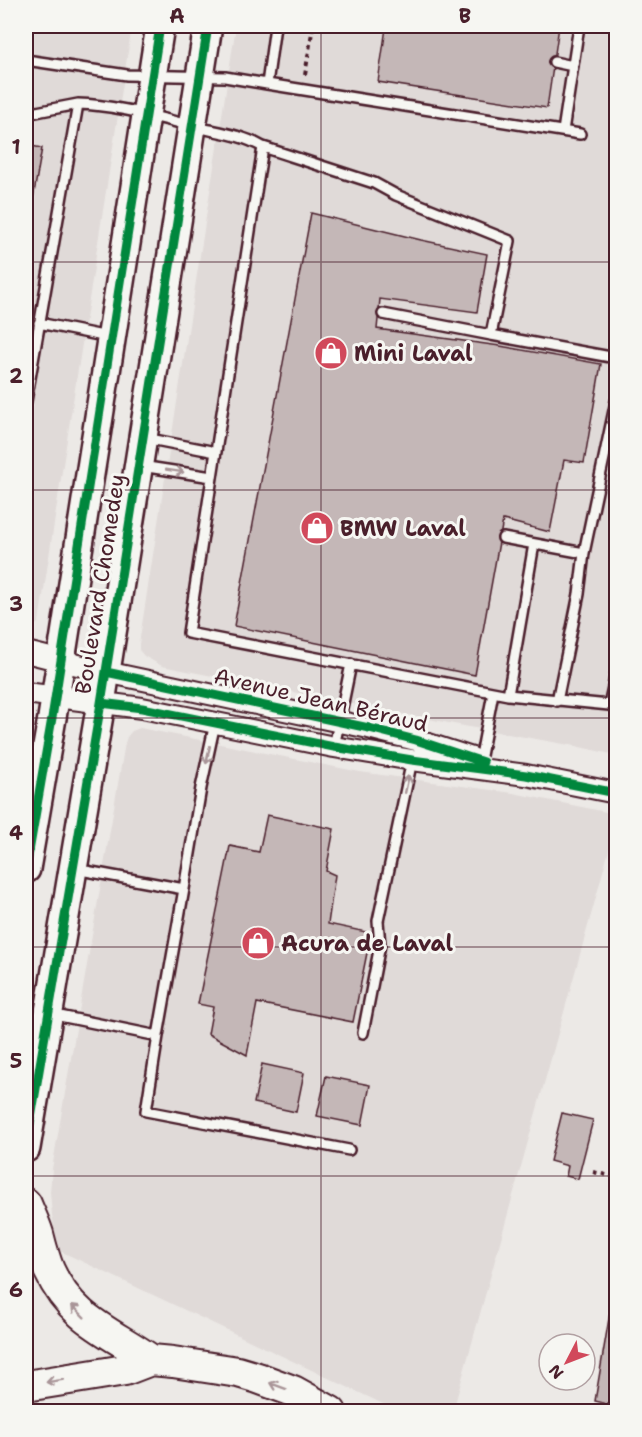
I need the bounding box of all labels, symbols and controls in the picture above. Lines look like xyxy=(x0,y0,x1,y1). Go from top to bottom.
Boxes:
text: A xyxy=(169,3,185,29)
text: B xyxy=(459,3,471,29)
text: 1 xyxy=(11,134,21,160)
shop icon: Mini Laval xyxy=(313,335,349,371)
place label: Mini Laval xyxy=(354,339,473,368)
text: 2 xyxy=(9,363,23,389)
one-way arrow xyxy=(165,466,185,477)
street label: Boulevard Chomedey xyxy=(68,472,132,696)
shop icon: BMW Laval xyxy=(299,510,335,546)
place label: BMW Laval xyxy=(340,514,466,543)
text: 3 xyxy=(9,591,23,617)
street label: Avenue Jean Béraud xyxy=(211,661,431,739)
one-way arrow xyxy=(202,745,213,764)
one-way arrow xyxy=(402,775,413,794)
text: 4 xyxy=(9,820,23,846)
shop icon: Acura de Laval xyxy=(240,925,276,961)
place label: Acura de Laval xyxy=(281,929,454,958)
text: 5 xyxy=(10,1048,22,1074)
text: 6 xyxy=(9,1277,23,1303)
one-way arrow xyxy=(71,1304,86,1318)
north arrow xyxy=(537,1332,597,1392)
text: N xyxy=(544,1360,568,1383)
one-way arrow xyxy=(45,1376,65,1387)
one-way arrow xyxy=(270,1379,288,1390)

